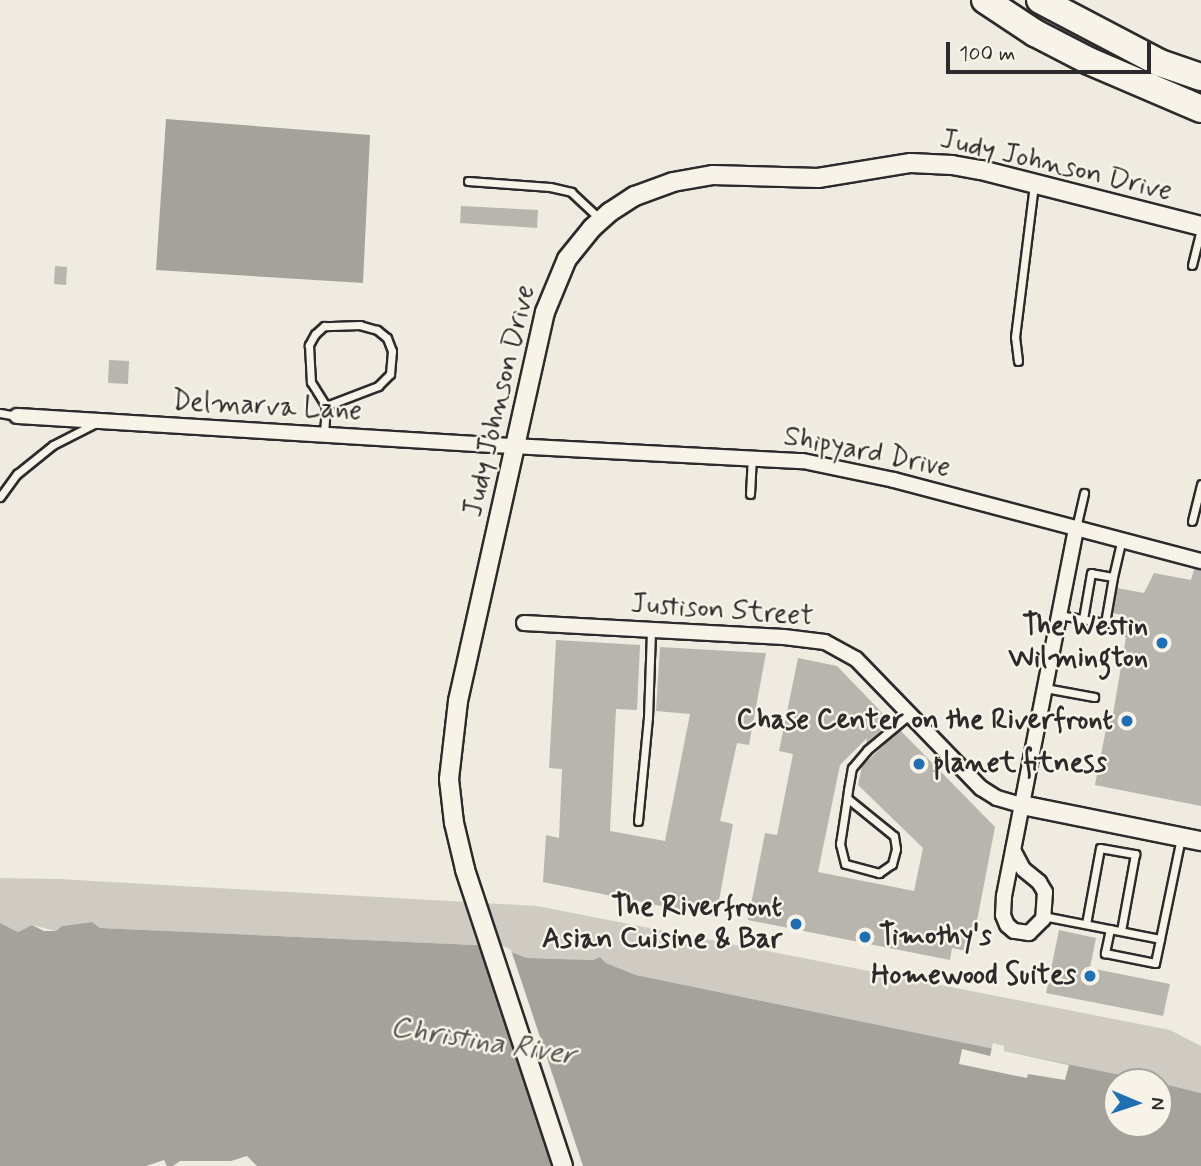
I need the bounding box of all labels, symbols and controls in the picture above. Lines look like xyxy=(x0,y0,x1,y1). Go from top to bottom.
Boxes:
scale bar xyxy=(949,28,1154,72)
text: 100 m xyxy=(959,40,1015,68)
street label: Judy Johnson Drive xyxy=(938,123,1174,209)
street label: Judy Johnson Drive xyxy=(457,283,543,519)
street label: Delmarva Lane xyxy=(170,385,364,429)
street label: Shipyard Drive xyxy=(781,420,953,486)
street label: Justison Street xyxy=(630,588,814,634)
place label: The Westin Wilmington xyxy=(1009,610,1148,676)
marker: The Westin Wilmington xyxy=(1154,635,1170,651)
place label: Chase Center on the Riverfront xyxy=(739,704,1113,738)
marker: Chase Center on the Riverfront xyxy=(1119,713,1135,729)
place label: planet fitness xyxy=(933,747,1107,781)
marker: planet fitness xyxy=(911,756,927,772)
place label: The Riverfront Asian Cuisine & Bar xyxy=(535,891,782,957)
marker: The Riverfront Asian Cuisine & Bar xyxy=(788,916,804,932)
place label: Timothy's xyxy=(879,920,992,954)
marker: Timothy's xyxy=(857,929,873,945)
place label: Homewood Suites xyxy=(872,959,1076,993)
marker: Homewood Suites xyxy=(1082,968,1098,984)
water label: Christina River xyxy=(387,1009,579,1075)
north arrow xyxy=(1103,1068,1173,1138)
text: N xyxy=(1145,1097,1170,1110)

